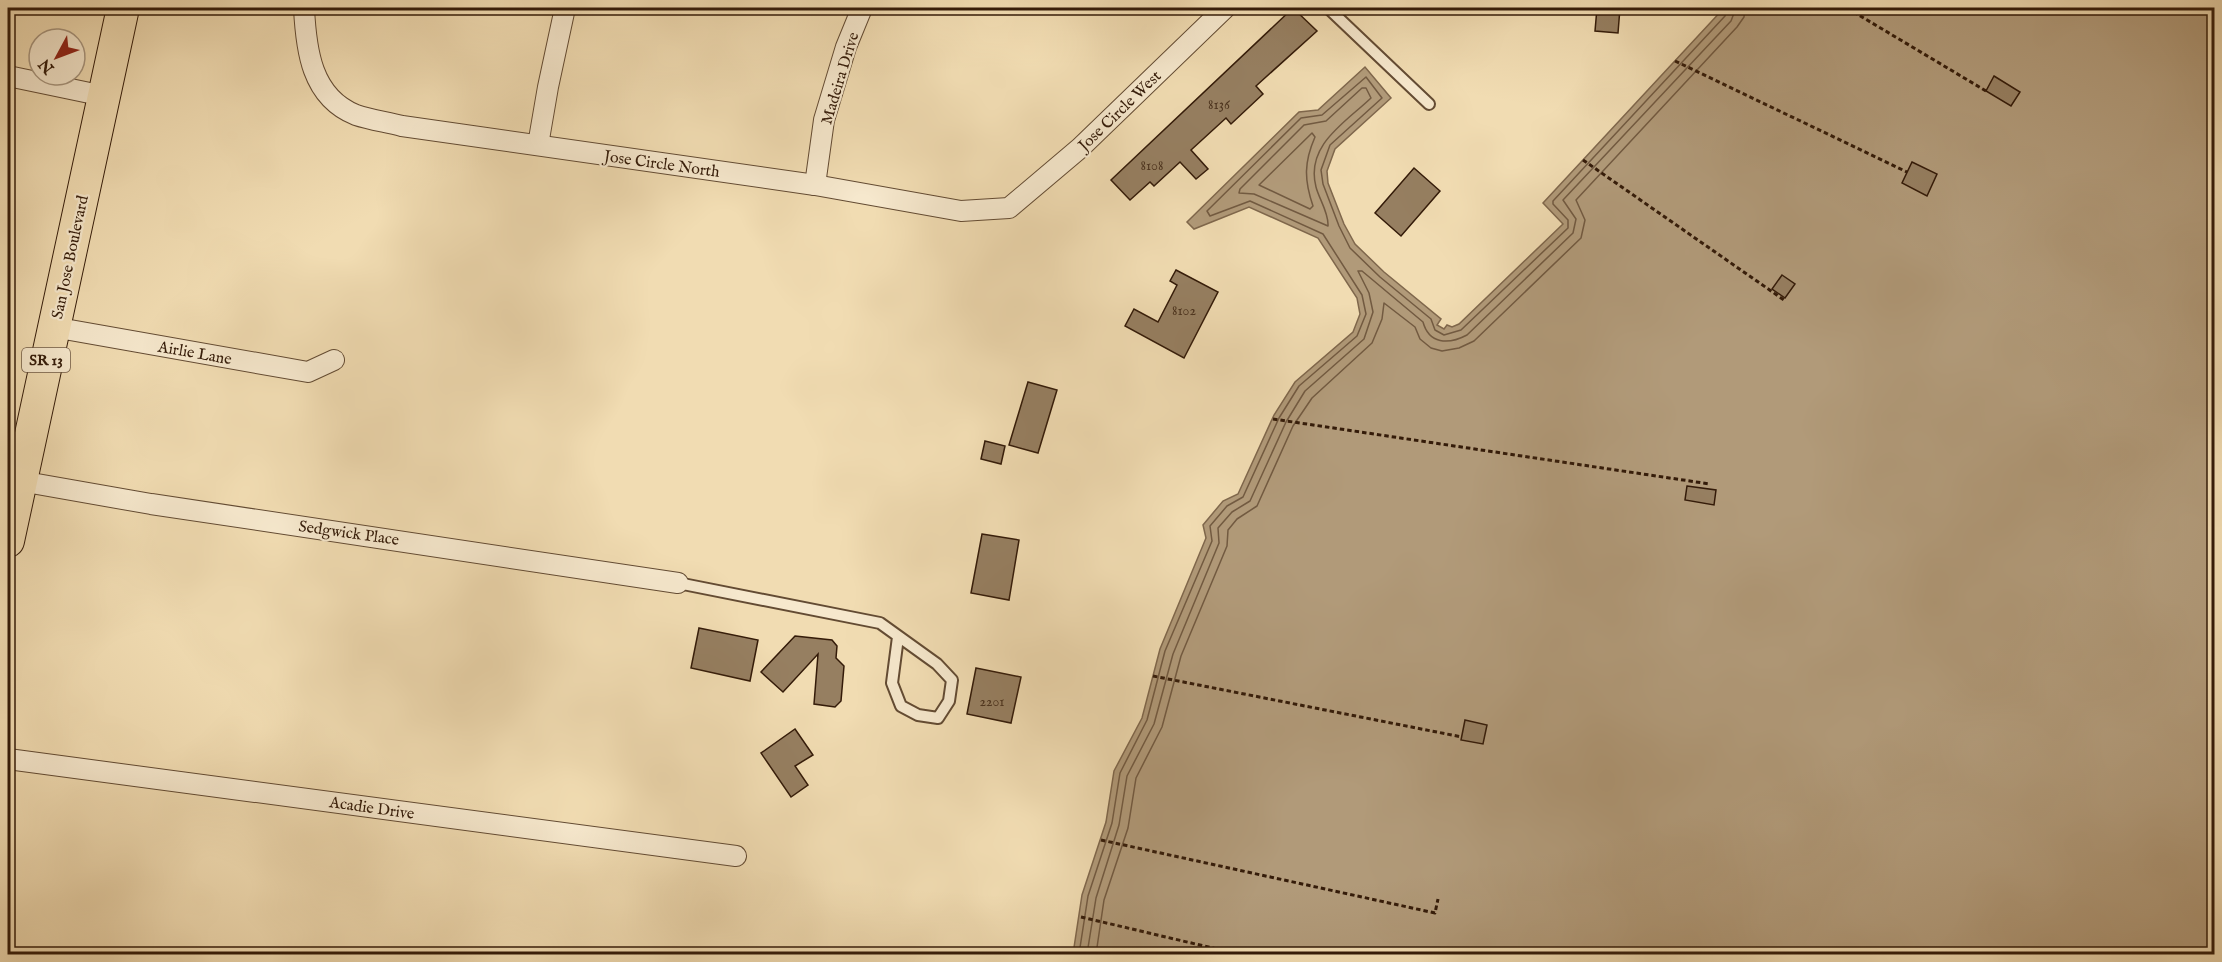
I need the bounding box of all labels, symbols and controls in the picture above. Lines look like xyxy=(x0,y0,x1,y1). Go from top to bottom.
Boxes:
north arrow xyxy=(27,27,87,87)
street label: Madeira Drive xyxy=(817,30,864,127)
text: N xyxy=(35,54,60,78)
street label: Jose Circle West xyxy=(1073,67,1166,157)
house number: 8136 xyxy=(1208,96,1231,114)
street label: Jose Circle North xyxy=(601,147,721,183)
house number: 8108 xyxy=(1140,157,1164,175)
street label: San Jose Boulevard xyxy=(48,193,94,321)
house number: 8102 xyxy=(1172,302,1196,320)
street label: Airlie Lane xyxy=(155,337,233,370)
road number: SR 13 xyxy=(22,348,70,372)
street label: Sedgwick Place xyxy=(297,517,400,551)
house number: 2201 xyxy=(979,693,1005,711)
street label: Acadie Drive xyxy=(327,793,415,825)

